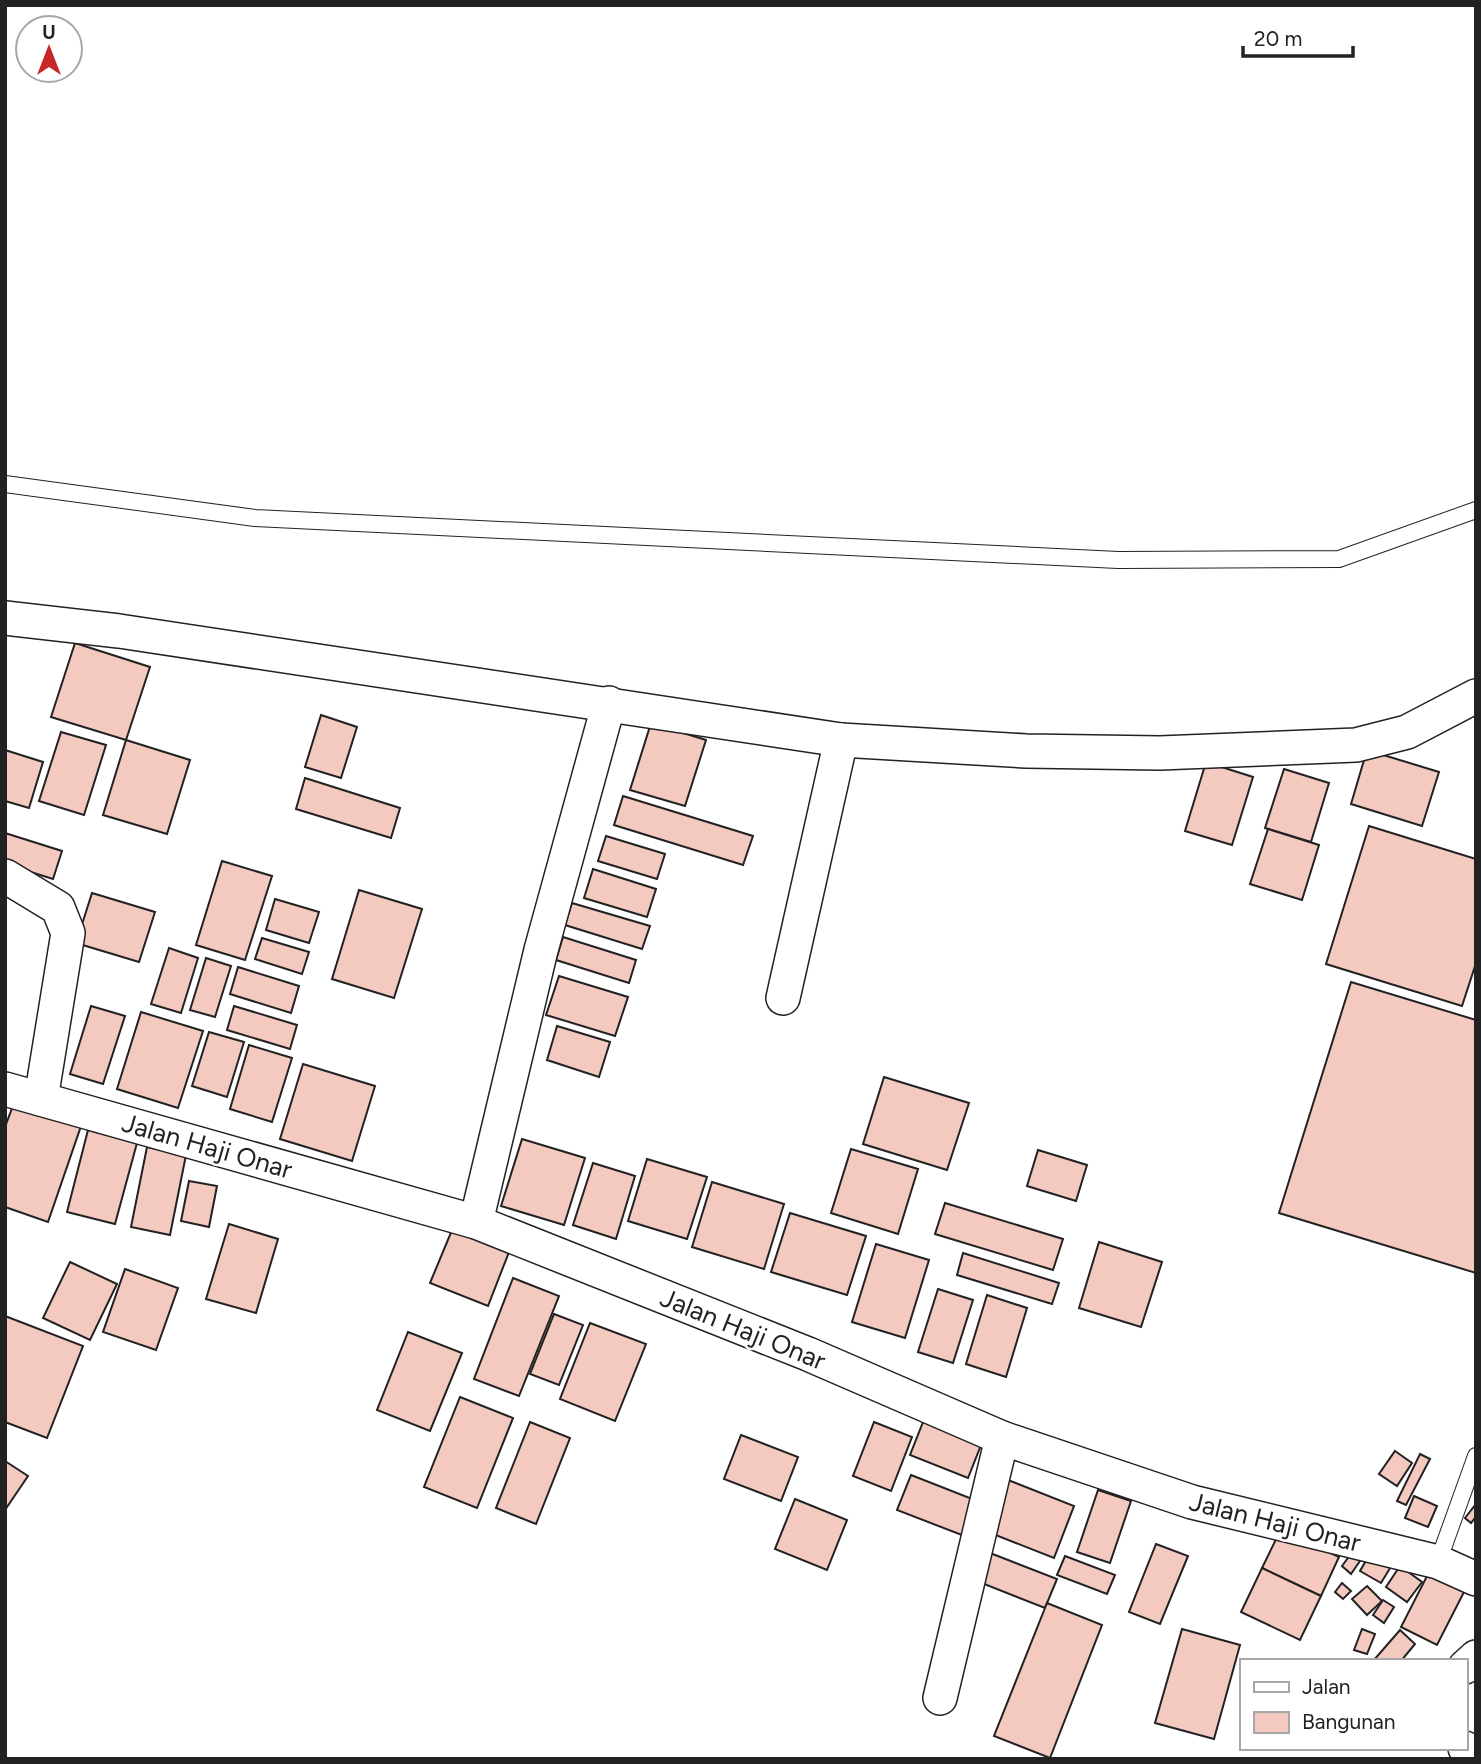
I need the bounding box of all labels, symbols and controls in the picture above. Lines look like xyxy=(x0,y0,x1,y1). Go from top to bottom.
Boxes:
north arrow xyxy=(14,14,84,84)
scale bar xyxy=(1243,14,1353,58)
text: U xyxy=(42,21,56,44)
text: 20 m xyxy=(1254,26,1302,51)
street label: Jalan Haji Onar xyxy=(118,1106,296,1186)
street label: Jalan Haji Onar xyxy=(656,1281,831,1377)
street label: Jalan Haji Onar xyxy=(1186,1485,1364,1559)
legend xyxy=(1240,1659,1467,1750)
text: Jalan xyxy=(1302,1674,1351,1699)
text: Bangunan xyxy=(1302,1709,1395,1734)

